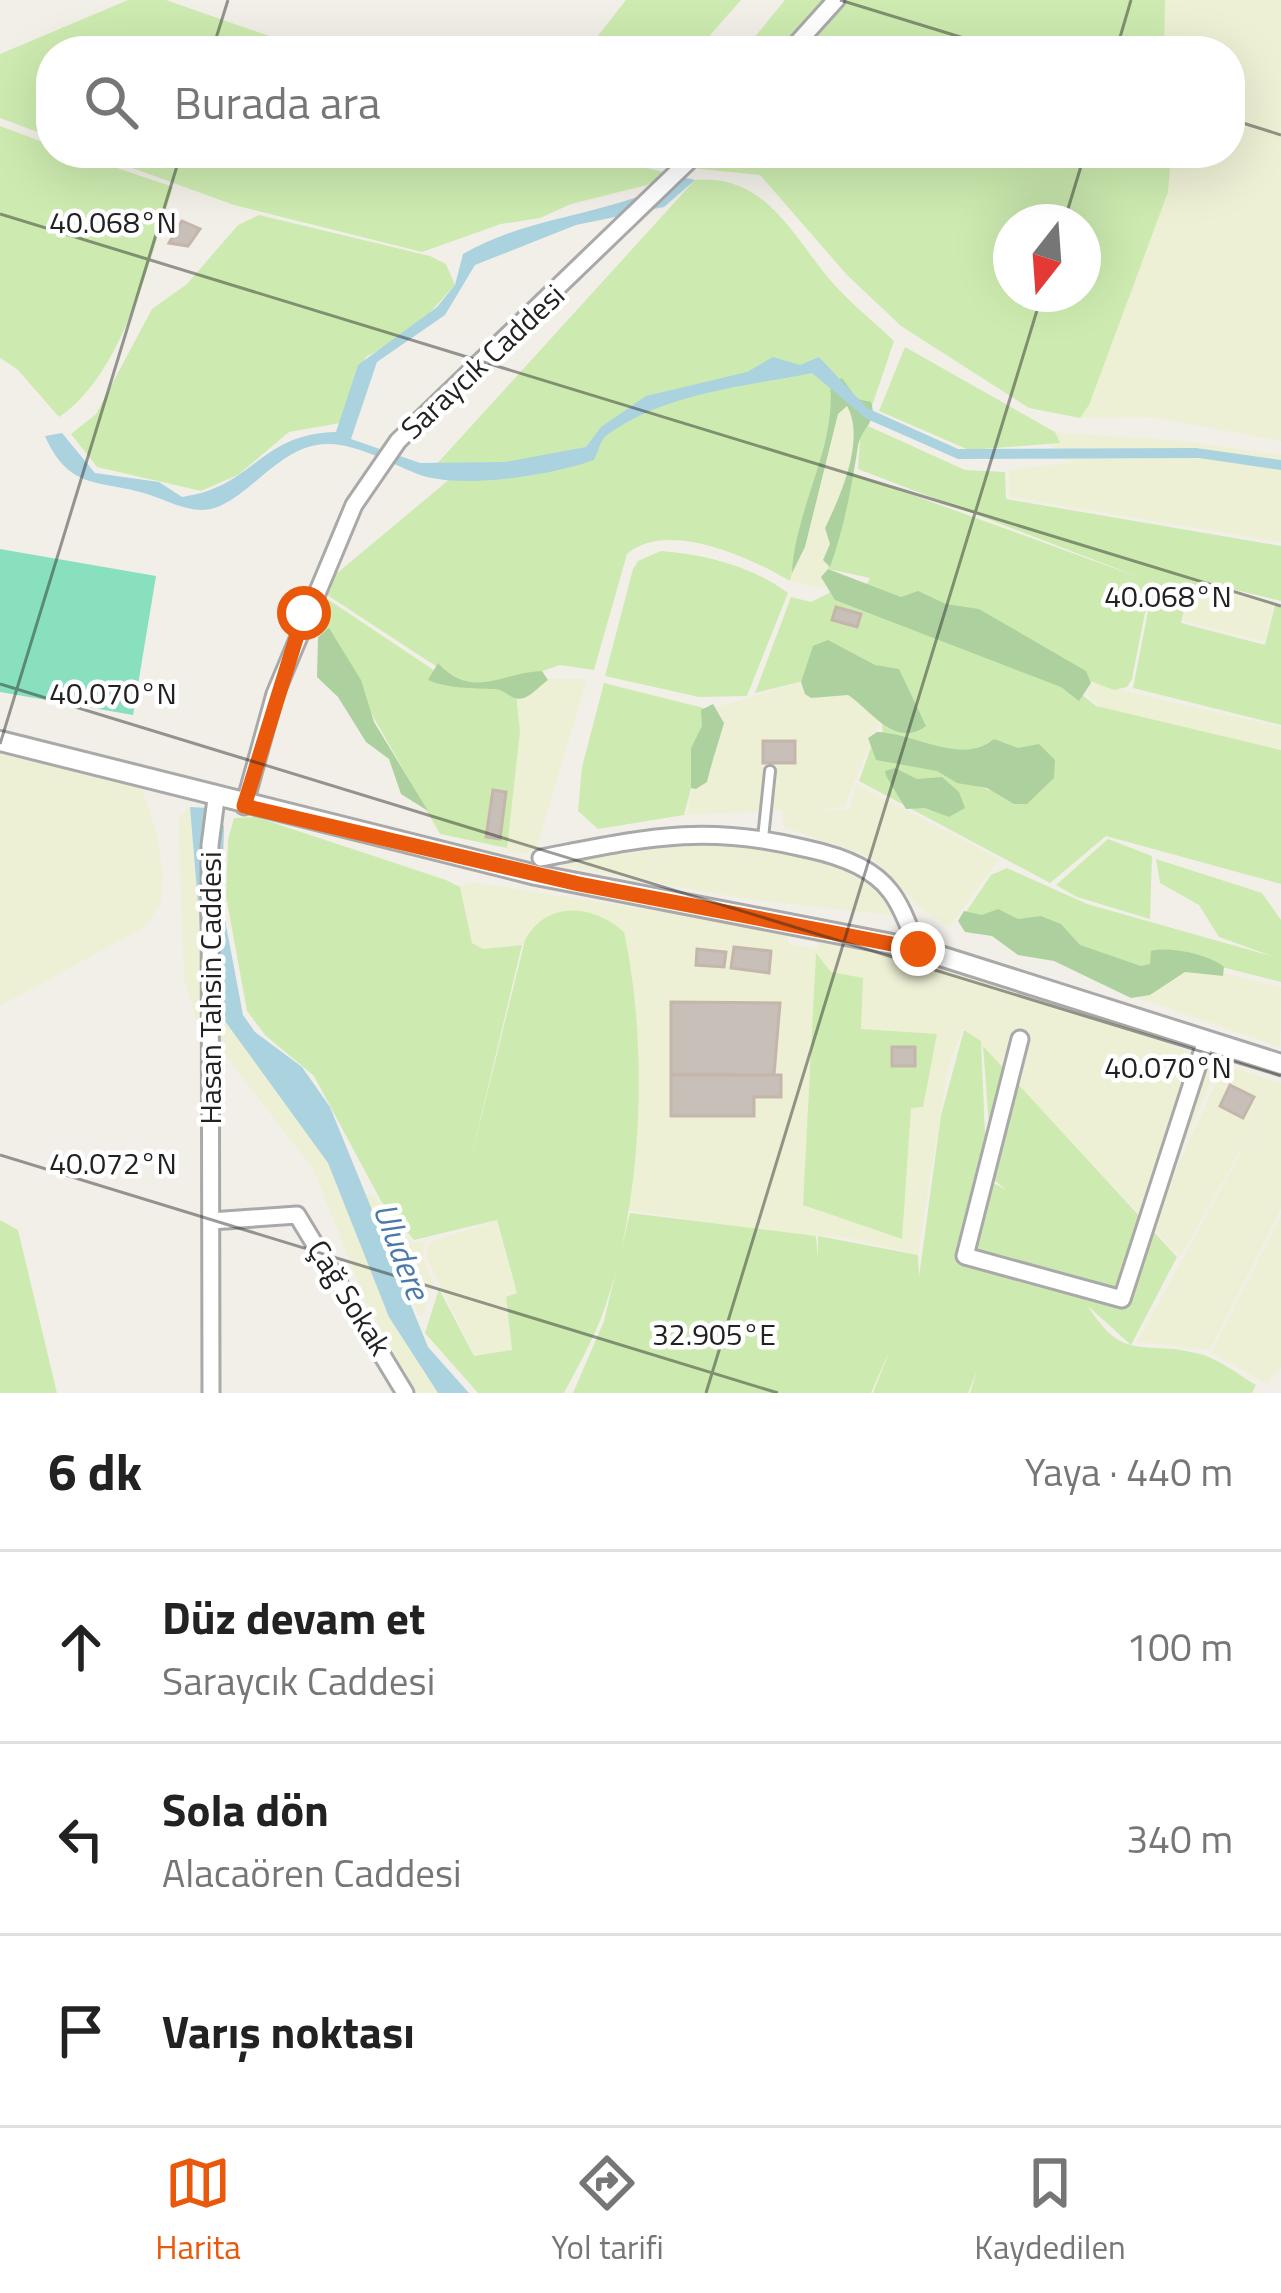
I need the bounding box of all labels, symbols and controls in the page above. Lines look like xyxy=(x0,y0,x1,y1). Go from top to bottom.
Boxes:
search box xyxy=(36,36,1245,168)
text: Burada ara xyxy=(174,68,381,136)
icon: search xyxy=(78,69,144,135)
text: 40.068°N xyxy=(49,199,177,245)
north arrow xyxy=(993,204,1101,312)
street label: Saraycık Caddesi xyxy=(390,273,575,450)
text: 40.068°N xyxy=(1104,573,1232,619)
route start xyxy=(277,586,331,640)
text: 40.070°N xyxy=(49,670,177,716)
street label: Hasan Tahsin Caddesi xyxy=(187,851,233,1125)
route end xyxy=(891,922,945,976)
text: 40.070°N xyxy=(1104,1044,1232,1090)
text: 40.072°N xyxy=(49,1140,177,1186)
water label: Uludere xyxy=(361,1195,444,1308)
street label: Çağ Sokak xyxy=(296,1231,404,1364)
text: 32.905°E xyxy=(652,1311,776,1357)
text: 6 dk xyxy=(48,1432,142,1510)
text: Yaya · 440 m xyxy=(1025,1442,1233,1501)
text: Düz devam et xyxy=(162,1583,425,1651)
icon: ahead xyxy=(48,1614,114,1680)
text: 100 m xyxy=(1126,1617,1233,1676)
text: Saraycık Caddesi xyxy=(162,1651,435,1710)
text: Sola dön xyxy=(162,1775,329,1843)
icon: left xyxy=(48,1806,114,1872)
text: 340 m xyxy=(1126,1809,1233,1868)
text: Alacaören Caddesi xyxy=(162,1843,462,1902)
text: Varış noktası xyxy=(162,1997,415,2065)
icon: arrive xyxy=(48,1998,114,2064)
tab: Harita xyxy=(155,2150,241,2272)
tab: Yol tarifi xyxy=(551,2150,664,2272)
tab: Kaydedilen xyxy=(974,2150,1126,2272)

